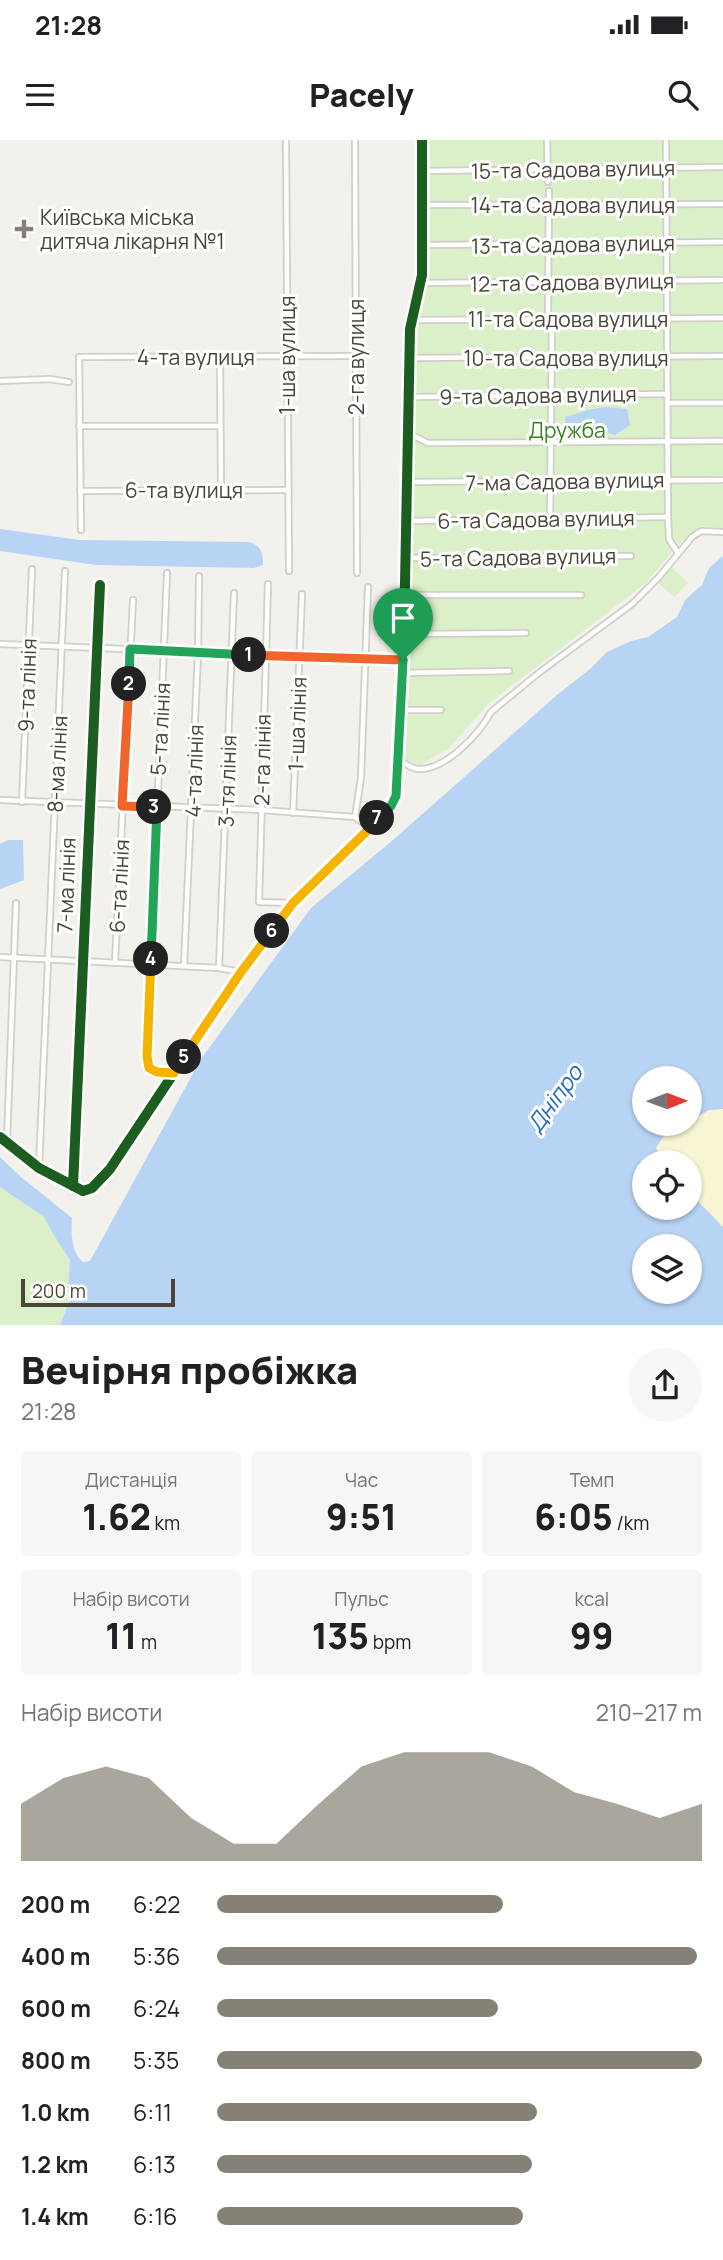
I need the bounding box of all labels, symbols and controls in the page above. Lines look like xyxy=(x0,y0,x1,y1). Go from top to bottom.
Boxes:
text: 21:28 xyxy=(35,7,102,43)
text: Pacely xyxy=(309,73,414,117)
icon: menu xyxy=(21,76,59,114)
icon: search xyxy=(664,76,702,114)
street label: 15-та Садова вулиця xyxy=(471,153,675,185)
street label: 14-та Садова вулиця xyxy=(471,191,675,219)
place label: Київська міська дитяча лікарня №1 xyxy=(40,203,225,255)
marker: Київська міська дитяча лікарня №1 xyxy=(14,219,34,239)
street label: 13-та Садова вулиця xyxy=(471,228,675,260)
street label: 12-та Садова вулиця xyxy=(470,266,674,298)
street label: 1-ша вулиця xyxy=(273,295,301,415)
street label: 2-га вулиця xyxy=(342,299,370,415)
street label: 11-та Садова вулиця xyxy=(468,305,668,333)
street label: 4-та вулиця xyxy=(137,343,255,371)
street label: 10-та Садова вулиця xyxy=(463,344,669,372)
street label: 9-та Садова вулиця xyxy=(439,379,637,411)
park label: Дружба xyxy=(528,416,606,444)
street label: 7-ма Садова вулиця xyxy=(465,465,665,497)
street label: 6-та вулиця xyxy=(125,476,243,504)
street label: 6-та Садова вулиця xyxy=(437,503,635,535)
street label: 5-та Садова вулиця xyxy=(420,541,616,573)
pin xyxy=(373,588,433,660)
icon: arrive xyxy=(384,599,422,637)
street label: 9-та лінія xyxy=(11,638,43,732)
pin: 1 xyxy=(232,638,266,672)
text: 1 xyxy=(244,641,253,667)
pin: 2 xyxy=(111,666,146,702)
text: 2 xyxy=(123,670,134,696)
street label: 1-ша лінія xyxy=(281,676,313,772)
street label: 5-та лінія xyxy=(144,682,176,776)
street label: 2-га лінія xyxy=(247,714,277,806)
street label: 8-ма лінія xyxy=(40,715,74,813)
street label: 4-та лінія xyxy=(178,724,210,818)
street label: 3-тя лінія xyxy=(211,734,243,828)
pin: 3 xyxy=(136,790,172,824)
text: 3 xyxy=(148,793,159,819)
pin: 7 xyxy=(360,800,394,836)
text: 7 xyxy=(371,804,382,830)
street label: 7-ма лінія xyxy=(50,837,82,933)
street label: 6-та лінія xyxy=(103,838,135,934)
pin: 6 xyxy=(254,914,290,948)
text: 6 xyxy=(266,917,277,943)
pin: 4 xyxy=(134,942,168,976)
text: 4 xyxy=(145,945,156,971)
pin: 5 xyxy=(166,1040,202,1074)
text: 5 xyxy=(178,1043,189,1069)
water label: Дніпро xyxy=(519,1057,590,1138)
north arrow xyxy=(632,1066,702,1136)
map controls xyxy=(632,1066,702,1304)
button: locate xyxy=(632,1150,702,1220)
button: layers xyxy=(632,1234,702,1304)
scale bar xyxy=(21,1276,175,1308)
text: 200 m xyxy=(32,1278,86,1304)
text: Вечірня пробіжка xyxy=(21,1343,358,1395)
button: share xyxy=(628,1348,702,1422)
text: 21:28 xyxy=(21,1395,76,1427)
text: Дистанція xyxy=(85,1467,178,1493)
text: Час xyxy=(345,1467,378,1493)
text: Темп xyxy=(569,1467,614,1493)
text: 1.62 xyxy=(82,1493,151,1541)
text: 9:51 xyxy=(326,1493,397,1541)
text: 6:05 xyxy=(534,1493,613,1541)
text: km xyxy=(151,1510,180,1536)
text: /km xyxy=(613,1510,649,1536)
text: Набір висоти xyxy=(73,1586,190,1612)
text: Пульс xyxy=(334,1586,389,1612)
text: kcal xyxy=(574,1586,609,1612)
text: 11 xyxy=(105,1612,137,1660)
text: 135 xyxy=(312,1612,369,1660)
text: 99 xyxy=(570,1612,614,1660)
text: m xyxy=(137,1629,157,1655)
text: bpm xyxy=(369,1629,411,1655)
text: Набір висоти xyxy=(21,1696,162,1728)
text: 210–217 m xyxy=(596,1696,702,1728)
text: 200 m xyxy=(21,1888,90,1920)
text: 6:22 xyxy=(133,1888,180,1920)
text: 400 m xyxy=(21,1940,91,1972)
text: 5:36 xyxy=(133,1940,180,1972)
text: 600 m xyxy=(21,1992,91,2024)
text: 6:24 xyxy=(133,1992,180,2024)
text: 800 m xyxy=(21,2044,91,2076)
text: 5:35 xyxy=(133,2044,179,2076)
text: 1.0 km xyxy=(21,2096,90,2128)
text: 6:11 xyxy=(133,2096,172,2128)
text: 1.2 km xyxy=(21,2148,88,2180)
text: 6:13 xyxy=(133,2148,176,2180)
text: 1.4 km xyxy=(21,2200,89,2232)
text: 6:16 xyxy=(133,2200,177,2232)

